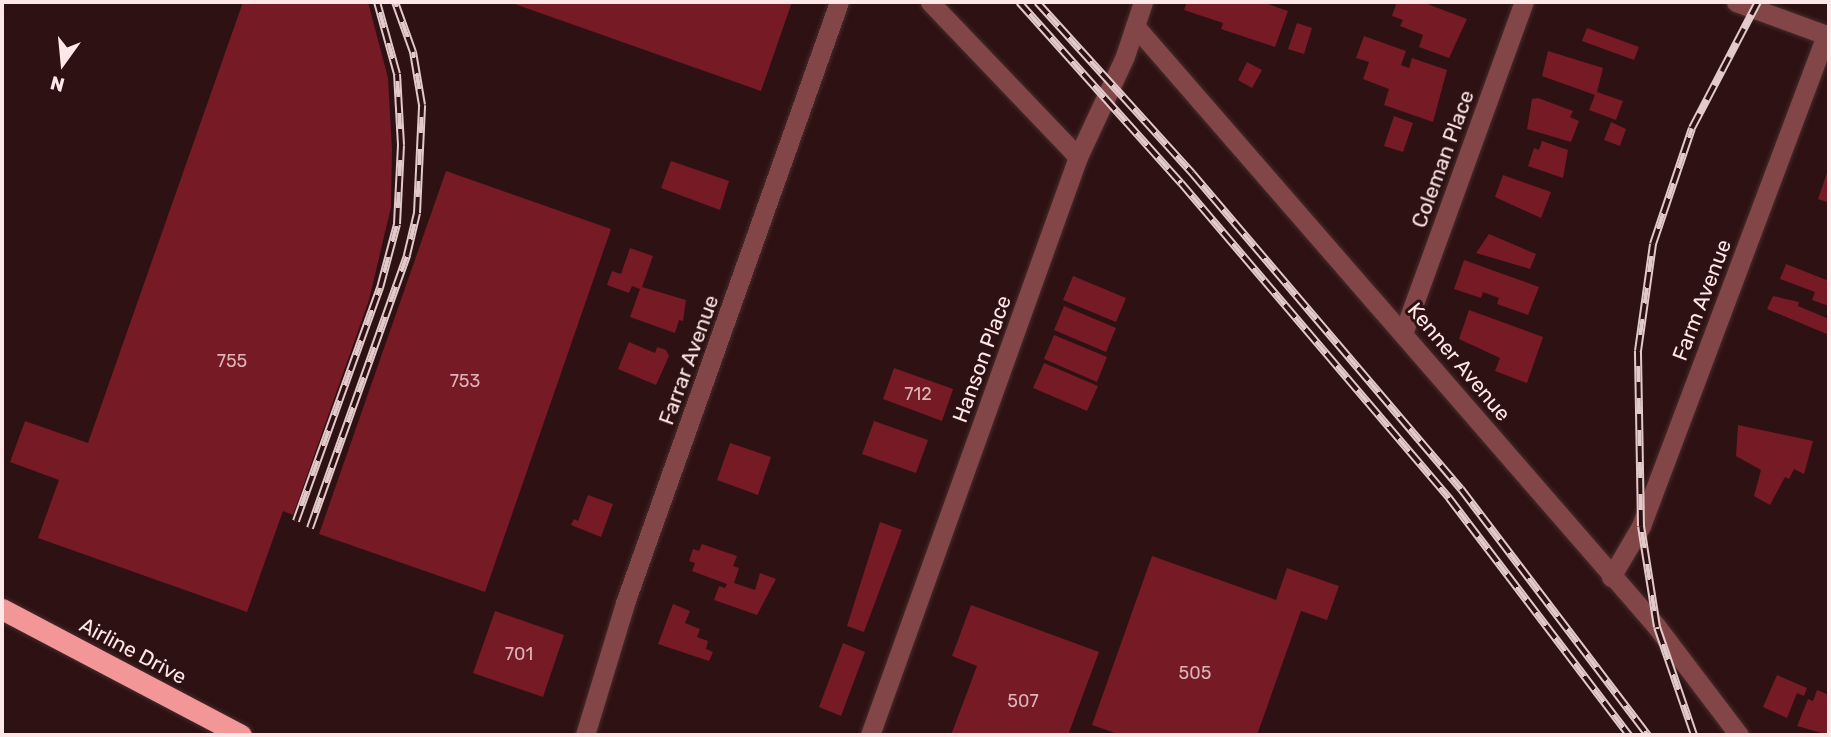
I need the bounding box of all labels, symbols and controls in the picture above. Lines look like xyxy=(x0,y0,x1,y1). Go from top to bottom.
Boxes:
north arrow xyxy=(28,28,98,98)
text: N xyxy=(48,71,67,97)
street label: Coleman Place xyxy=(1406,87,1480,231)
street label: Farm Avenue xyxy=(1667,235,1737,365)
street label: Farrar Avenue xyxy=(654,291,724,429)
street label: Hanson Place xyxy=(947,292,1017,426)
street label: Kenner Avenue xyxy=(1402,297,1516,427)
house number: 755 xyxy=(217,350,247,372)
house number: 753 xyxy=(450,370,480,392)
house number: 712 xyxy=(904,383,932,405)
street label: Airline Drive xyxy=(75,612,191,690)
house number: 701 xyxy=(505,643,533,665)
house number: 505 xyxy=(1179,662,1211,684)
house number: 507 xyxy=(1007,690,1039,712)

